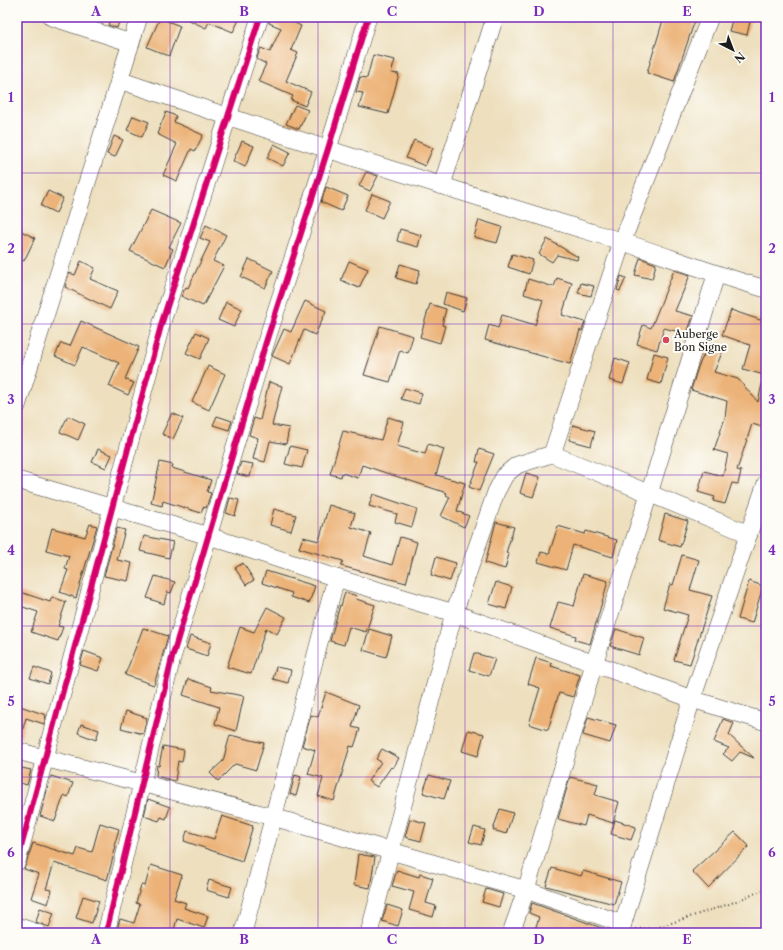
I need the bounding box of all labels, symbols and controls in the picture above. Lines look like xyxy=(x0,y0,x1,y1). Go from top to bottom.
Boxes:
text: A xyxy=(90,3,102,19)
text: B xyxy=(239,3,249,19)
text: C xyxy=(387,3,397,19)
text: D xyxy=(533,3,545,19)
text: E xyxy=(682,3,692,19)
north arrow xyxy=(713,30,753,70)
text: N xyxy=(731,49,748,66)
text: 1 xyxy=(8,89,14,105)
text: 1 xyxy=(769,89,775,105)
text: 2 xyxy=(7,240,15,256)
text: 2 xyxy=(768,240,776,256)
place label: Auberge Bon Signe xyxy=(673,327,727,354)
marker: Auberge Bon Signe xyxy=(661,335,671,345)
text: 3 xyxy=(7,391,15,407)
text: 3 xyxy=(768,391,776,407)
text: 4 xyxy=(7,542,15,558)
text: 4 xyxy=(768,542,776,558)
text: 5 xyxy=(7,693,15,709)
text: 5 xyxy=(768,693,776,709)
text: 6 xyxy=(7,844,15,860)
text: 6 xyxy=(768,844,776,860)
text: A xyxy=(90,931,102,947)
text: B xyxy=(239,931,249,947)
text: C xyxy=(387,931,397,947)
text: D xyxy=(533,931,545,947)
text: E xyxy=(682,931,692,947)

